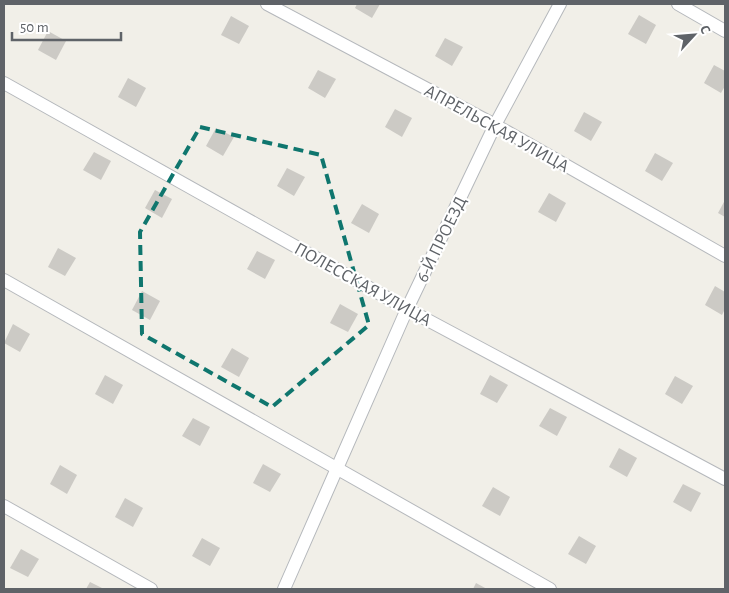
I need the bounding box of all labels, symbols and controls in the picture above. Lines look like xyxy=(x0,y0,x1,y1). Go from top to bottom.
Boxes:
scale bar xyxy=(12,10,121,42)
north arrow xyxy=(669,10,719,60)
text: 50 m xyxy=(20,20,49,35)
text: С xyxy=(697,23,713,37)
street label: АПРЕЛЬСКАЯ УЛИЦА xyxy=(421,82,572,176)
street label: 6-Й ПРОЕЗД xyxy=(412,193,470,285)
street label: ПОЛЕССКАЯ УЛИЦА xyxy=(291,240,434,330)

